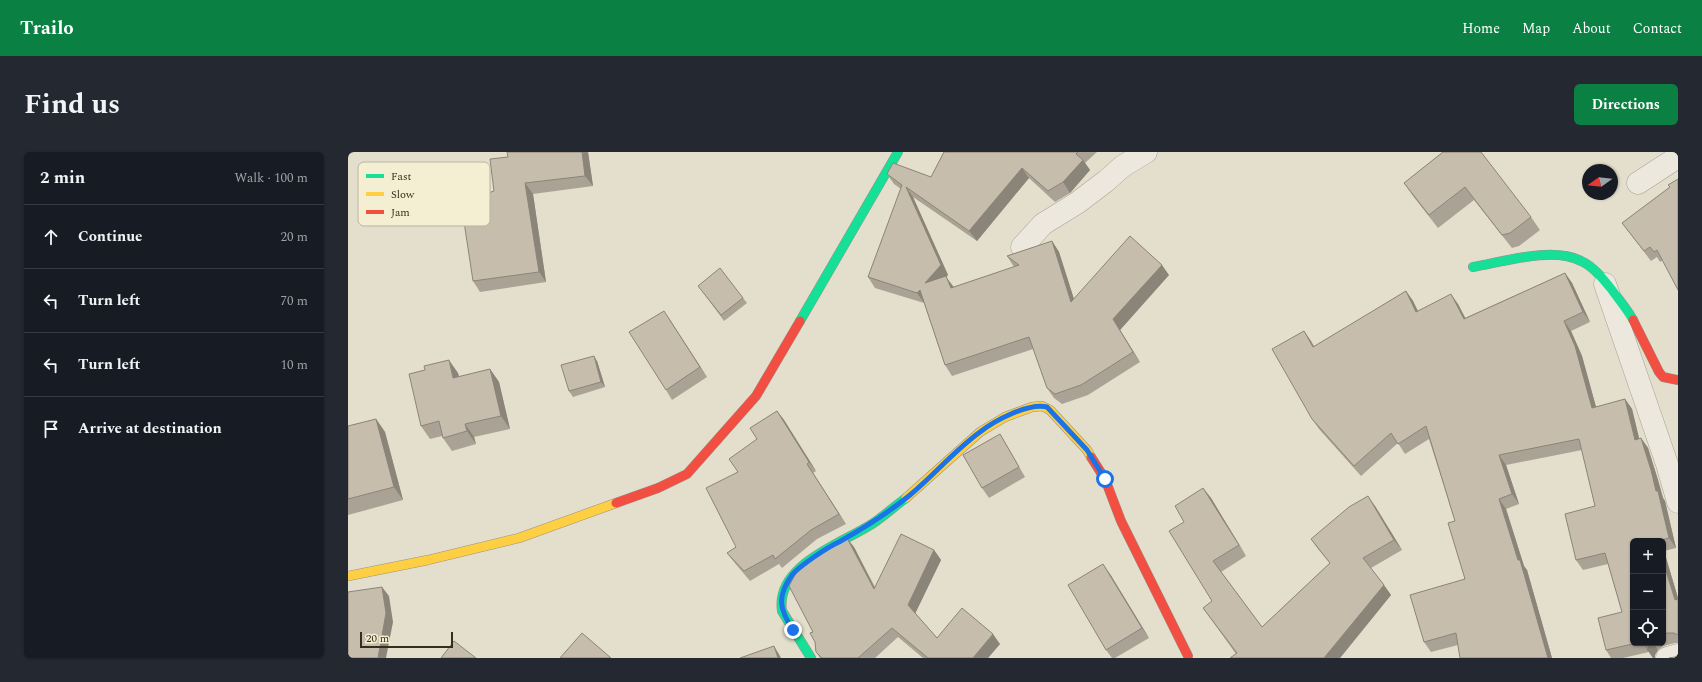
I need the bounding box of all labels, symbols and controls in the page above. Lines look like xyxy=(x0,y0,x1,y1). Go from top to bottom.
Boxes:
text: Trailo xyxy=(20,14,74,43)
text: Home xyxy=(1462,18,1500,39)
text: Map xyxy=(1522,18,1550,39)
text: About xyxy=(1572,18,1611,39)
text: Contact xyxy=(1633,18,1682,39)
text: Find us xyxy=(24,83,120,126)
button: Directions xyxy=(1574,84,1678,125)
legend xyxy=(358,162,490,226)
north arrow xyxy=(1582,164,1618,200)
text: 2 min xyxy=(40,165,85,191)
text: Walk · 100 m xyxy=(234,168,308,188)
text: Fast xyxy=(391,168,412,185)
text: Slow xyxy=(391,186,415,203)
text: Jam xyxy=(391,204,410,221)
text: Continue xyxy=(78,225,143,248)
icon: ahead xyxy=(40,226,62,248)
text: 20 m xyxy=(281,227,308,247)
text: Turn left xyxy=(78,289,140,312)
icon: left xyxy=(40,290,62,312)
text: 70 m xyxy=(281,291,308,311)
text: Turn left xyxy=(78,353,140,376)
icon: left xyxy=(40,354,62,376)
text: 10 m xyxy=(281,355,308,375)
text: Arrive at destination xyxy=(78,417,222,440)
icon: arrive xyxy=(40,418,62,440)
route start xyxy=(1096,470,1114,488)
map controls xyxy=(1630,538,1666,646)
button: + xyxy=(1630,538,1666,574)
button: − xyxy=(1630,574,1666,610)
button: locate xyxy=(1630,610,1666,646)
route end xyxy=(784,621,802,639)
scale bar xyxy=(360,630,453,649)
text: 20 m xyxy=(366,630,389,647)

